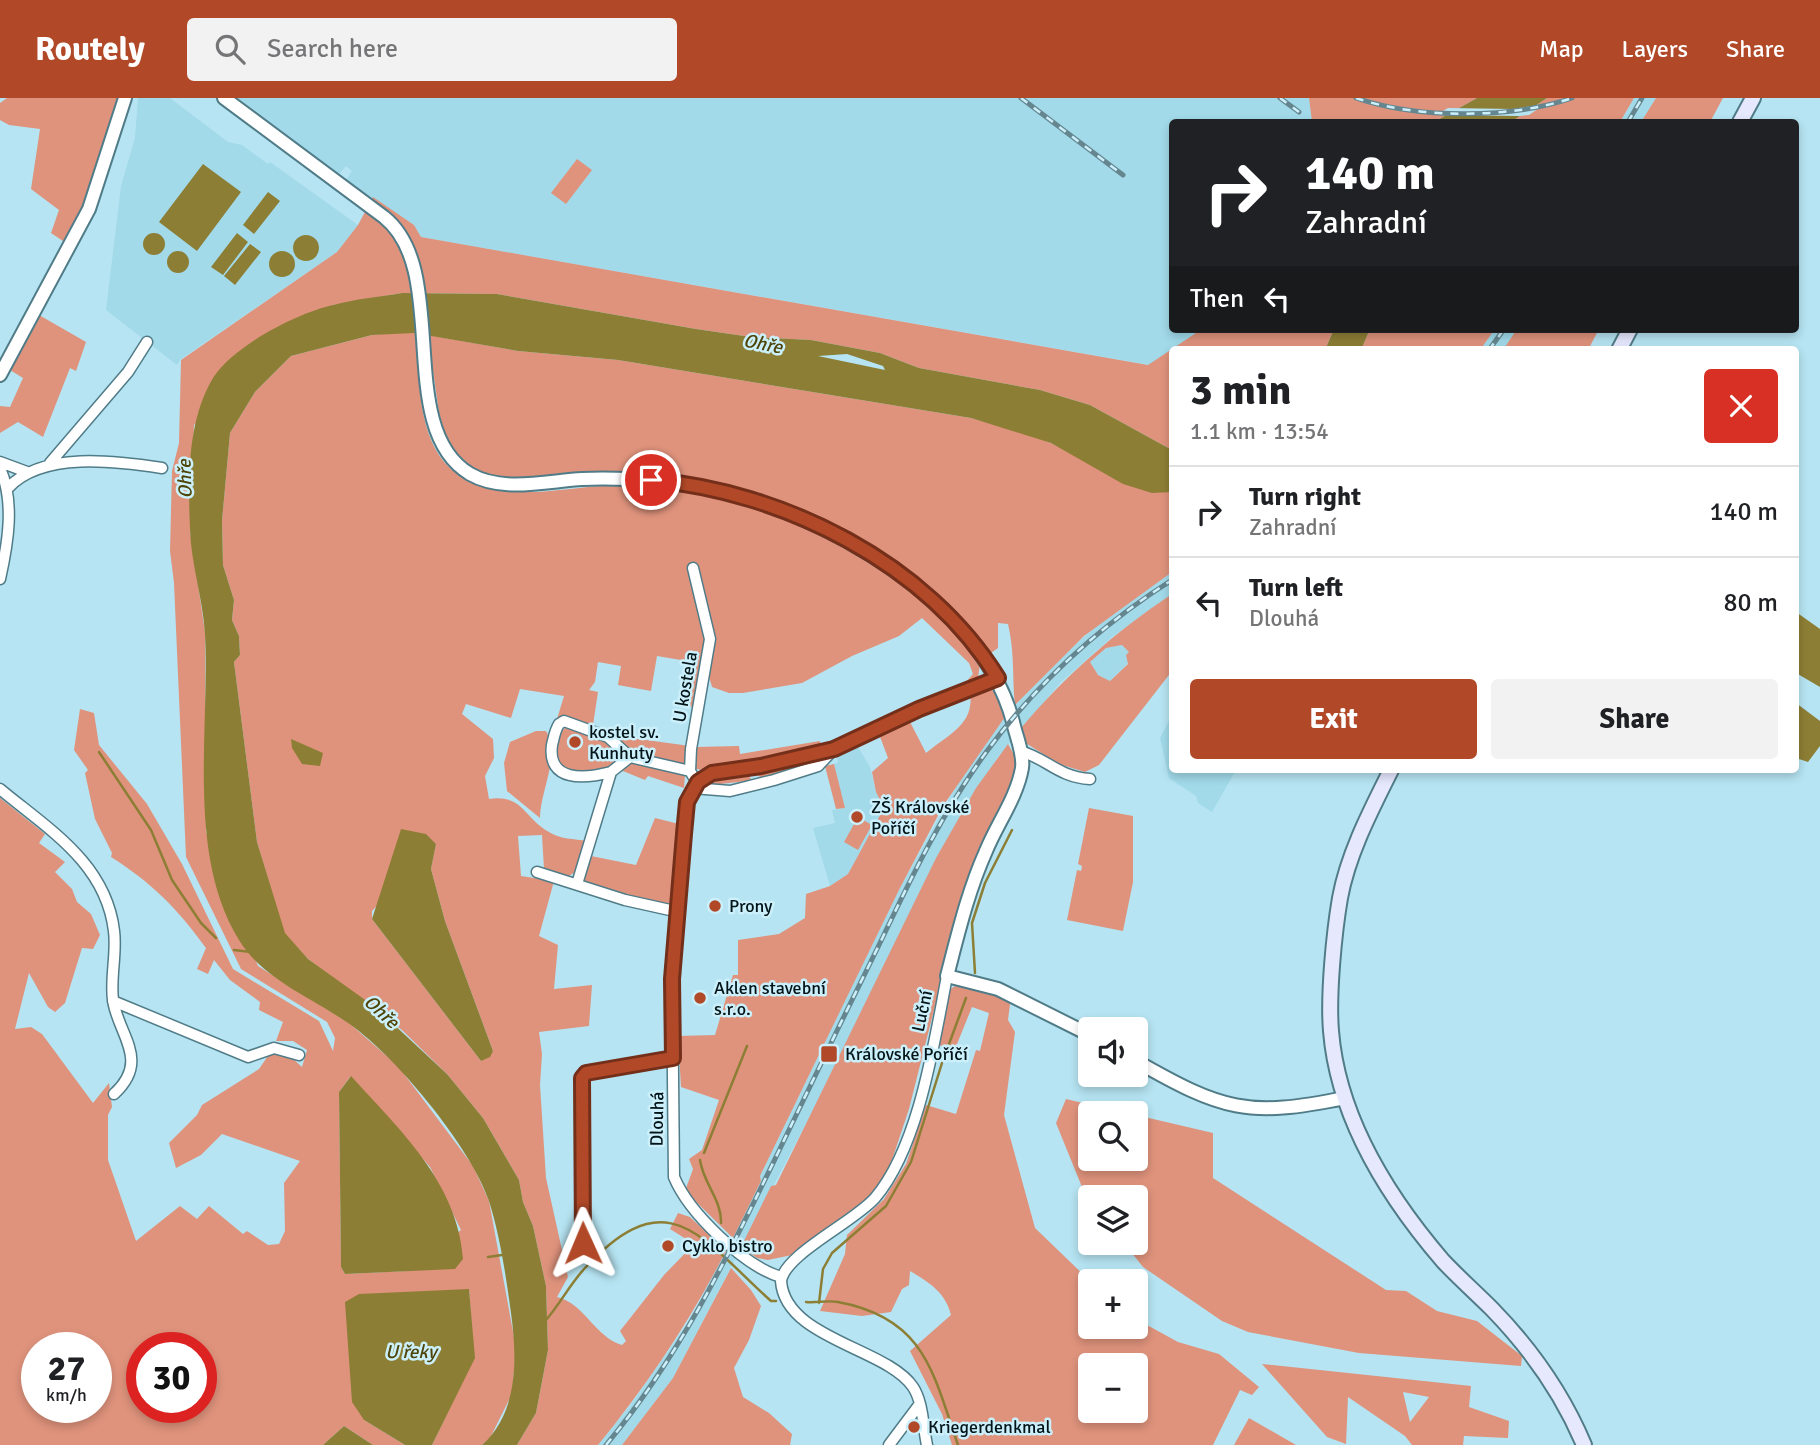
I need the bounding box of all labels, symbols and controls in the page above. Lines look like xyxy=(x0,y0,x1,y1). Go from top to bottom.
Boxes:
search box xyxy=(187,18,677,81)
text: Routely xyxy=(35,29,145,70)
icon: search xyxy=(211,30,249,68)
text: Search here xyxy=(267,33,398,65)
text: Map xyxy=(1539,34,1584,64)
text: Layers xyxy=(1622,34,1688,64)
text: Share xyxy=(1726,34,1785,64)
text: 140 m xyxy=(1305,143,1435,203)
icon: right xyxy=(1190,147,1281,238)
text: Zahradní xyxy=(1305,203,1427,242)
icon: left xyxy=(1258,280,1296,318)
text: Then xyxy=(1190,283,1244,315)
water label: Ohře xyxy=(741,328,786,360)
text: 3 min xyxy=(1190,365,1291,416)
button: close xyxy=(1704,369,1778,443)
text: 1.1 km · 13:54 xyxy=(1190,417,1329,446)
pin xyxy=(621,450,681,510)
water label: Ohře xyxy=(172,458,198,499)
icon: arrive xyxy=(632,461,670,499)
text: Turn right xyxy=(1249,481,1361,513)
icon: right xyxy=(1190,493,1228,531)
text: 140 m xyxy=(1709,496,1778,528)
text: Zahradní xyxy=(1249,513,1337,542)
text: Turn left xyxy=(1249,572,1343,604)
icon: left xyxy=(1190,584,1228,622)
text: 80 m xyxy=(1723,587,1778,619)
text: Dlouhá xyxy=(1249,604,1319,633)
street label: U kostela xyxy=(668,650,702,724)
button: Exit xyxy=(1190,679,1477,759)
button: Share xyxy=(1491,679,1778,759)
place label: kostel sv. Kunhuty xyxy=(589,721,659,764)
marker: kostel sv. Kunhuty xyxy=(567,734,583,750)
place label: ZŠ Královské Poříčí xyxy=(871,796,969,839)
marker: ZŠ Královské Poříčí xyxy=(849,809,865,825)
place label: Prony xyxy=(729,895,773,917)
marker: Prony xyxy=(707,898,723,914)
place label: Aklen stavební s.r.o. xyxy=(714,977,826,1020)
street label: Luční xyxy=(907,988,937,1034)
water label: Ohře xyxy=(359,990,405,1035)
marker: Aklen stavební s.r.o. xyxy=(692,990,708,1006)
map controls xyxy=(1078,1017,1148,1423)
button: sound xyxy=(1078,1017,1148,1087)
place label: Královské Poříčí xyxy=(845,1043,968,1065)
marker: Královské Poříčí xyxy=(819,1044,839,1064)
street label: Dlouhá xyxy=(646,1091,668,1147)
button: search xyxy=(1078,1101,1148,1171)
button: layers xyxy=(1078,1185,1148,1255)
position arrow xyxy=(546,1206,620,1280)
place label: Cyklo bistro xyxy=(682,1235,773,1257)
marker: Cyklo bistro xyxy=(660,1238,676,1254)
button: + xyxy=(1078,1269,1148,1339)
speed limit sign: 30 xyxy=(126,1332,217,1423)
water label: U řeky xyxy=(385,1340,439,1364)
text: 27 xyxy=(48,1347,85,1390)
button: − xyxy=(1078,1353,1148,1423)
text: km/h xyxy=(46,1384,87,1406)
place label: Kriegerdenkmal xyxy=(928,1416,1051,1438)
marker: Kriegerdenkmal xyxy=(906,1419,922,1435)

